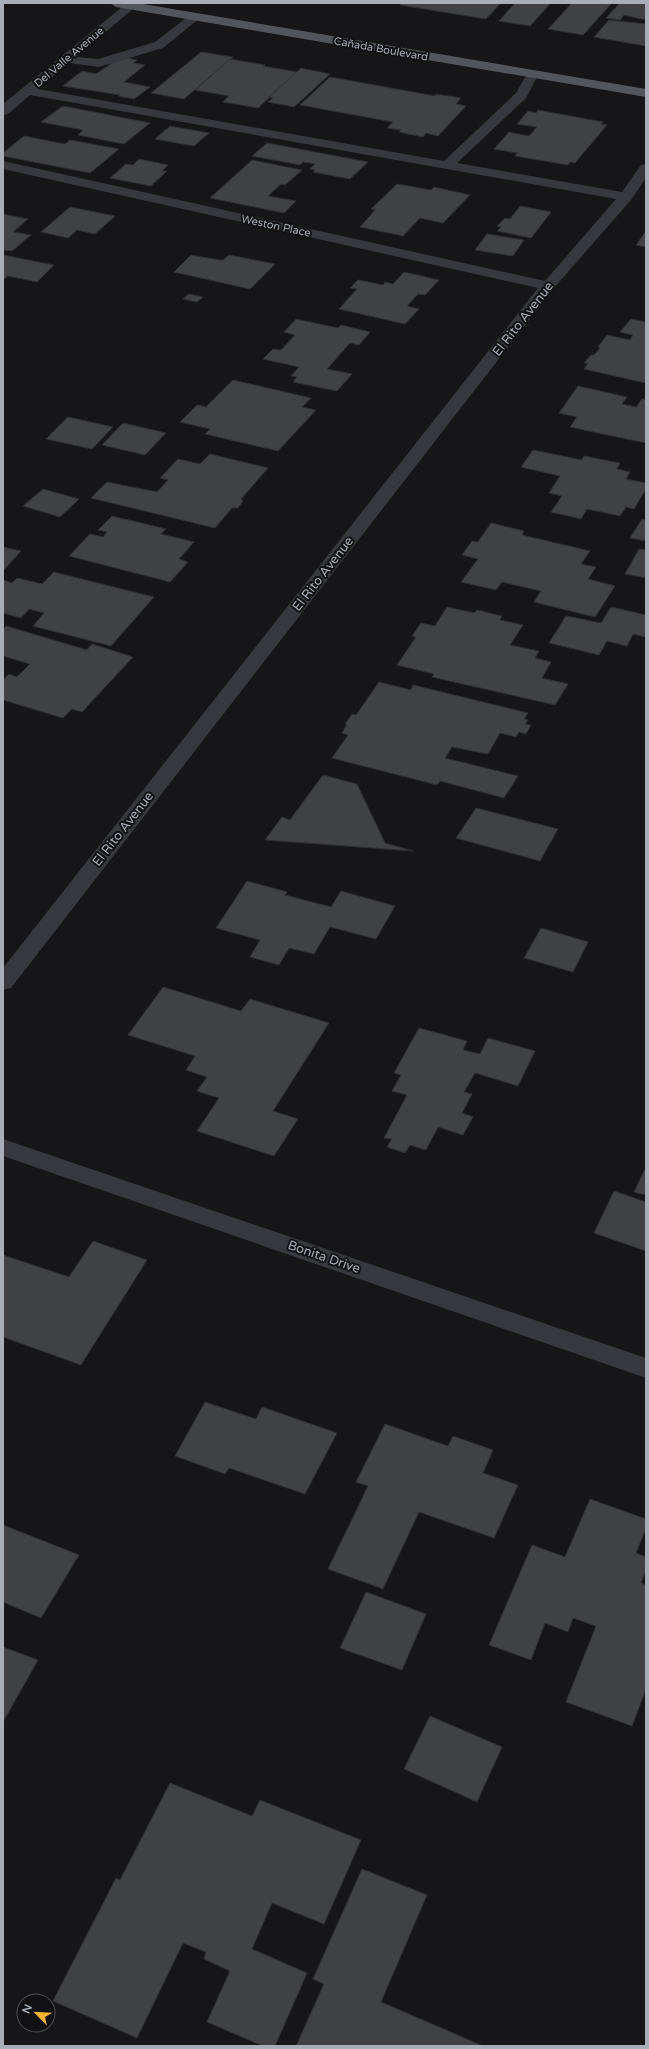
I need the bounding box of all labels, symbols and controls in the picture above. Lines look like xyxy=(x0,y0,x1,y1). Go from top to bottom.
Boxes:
street label: Del Valle Avenue xyxy=(31,24,107,90)
street label: Cañada Boulevard xyxy=(333,34,429,64)
street label: Weston Place xyxy=(240,212,312,240)
street label: El Rito Avenue xyxy=(489,279,557,359)
street label: El Rito Avenue xyxy=(289,534,357,614)
street label: El Rito Avenue xyxy=(89,789,157,869)
street label: Bonita Drive xyxy=(286,1237,362,1277)
north arrow xyxy=(16,1993,56,2033)
text: N xyxy=(20,2002,35,2016)

